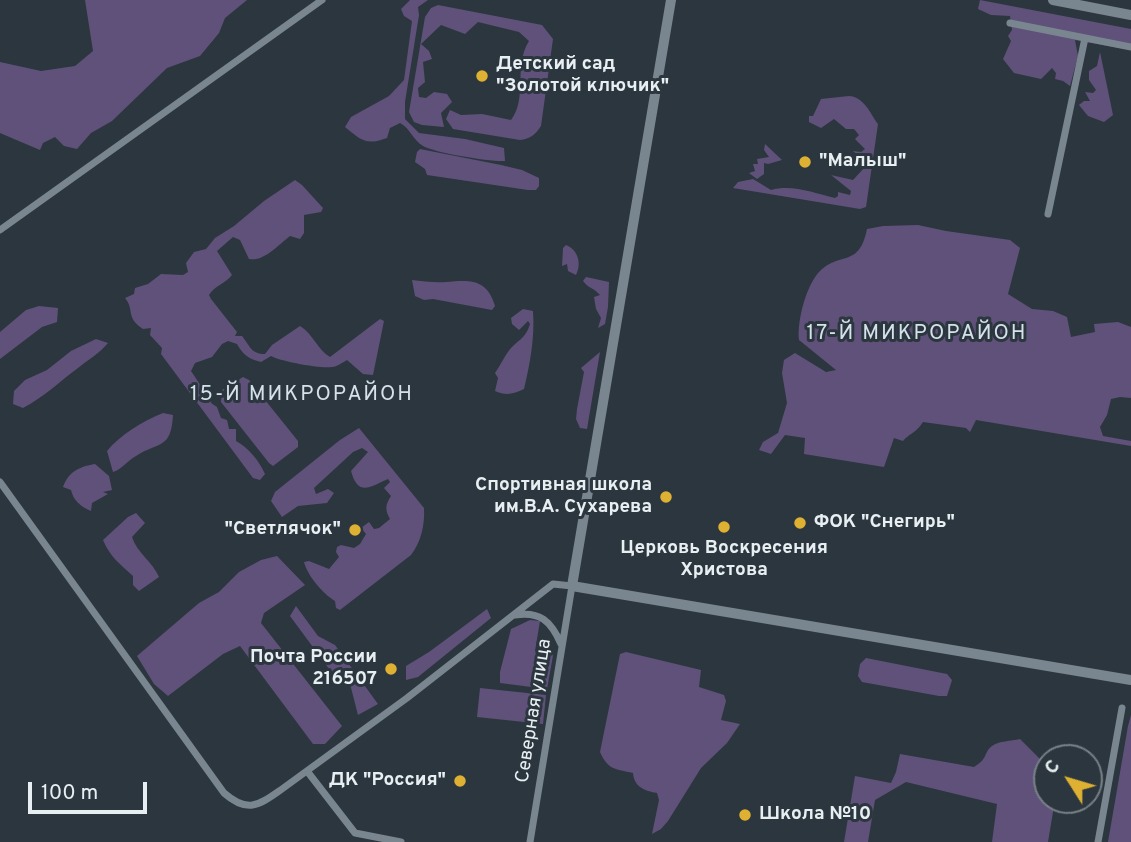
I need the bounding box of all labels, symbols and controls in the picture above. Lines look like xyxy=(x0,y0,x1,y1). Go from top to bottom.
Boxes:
place label: Детский сад "Золотой ключик" xyxy=(496,54,669,98)
marker: Детский сад "Золотой ключик" xyxy=(474,68,490,84)
place label: "Малыш" xyxy=(819,151,906,173)
marker: "Малыш" xyxy=(797,154,813,170)
district label: 17-Й МИКРОРАЙОН xyxy=(808,322,1026,348)
district label: 15-Й МИКРОРАЙОН xyxy=(192,383,412,409)
place label: Спортивная школа им.В.А. Сухарева xyxy=(475,475,652,519)
marker: Спортивная школа им.В.А. Сухарева xyxy=(658,489,674,505)
place label: ФОК "Снегирь" xyxy=(814,512,955,534)
marker: ФОК "Снегирь" xyxy=(792,515,808,531)
place label: "Светлячок" xyxy=(225,519,341,541)
marker: Церковь Воскресения Христова xyxy=(716,519,732,535)
marker: "Светлячок" xyxy=(347,522,363,538)
place label: Церковь Воскресения Христова xyxy=(620,538,828,582)
street label: Северная улица xyxy=(512,637,558,785)
place label: Почта России 216507 xyxy=(250,647,377,691)
marker: Почта России 216507 xyxy=(383,661,399,677)
north arrow xyxy=(1033,744,1103,814)
text: С xyxy=(1040,756,1066,780)
scale bar xyxy=(32,768,150,812)
place label: ДК "Россия" xyxy=(329,770,446,792)
marker: ДК "Россия" xyxy=(452,773,468,789)
text: 100 m xyxy=(41,780,98,807)
place label: Школа №10 xyxy=(759,804,871,826)
marker: Школа №10 xyxy=(737,807,753,823)

